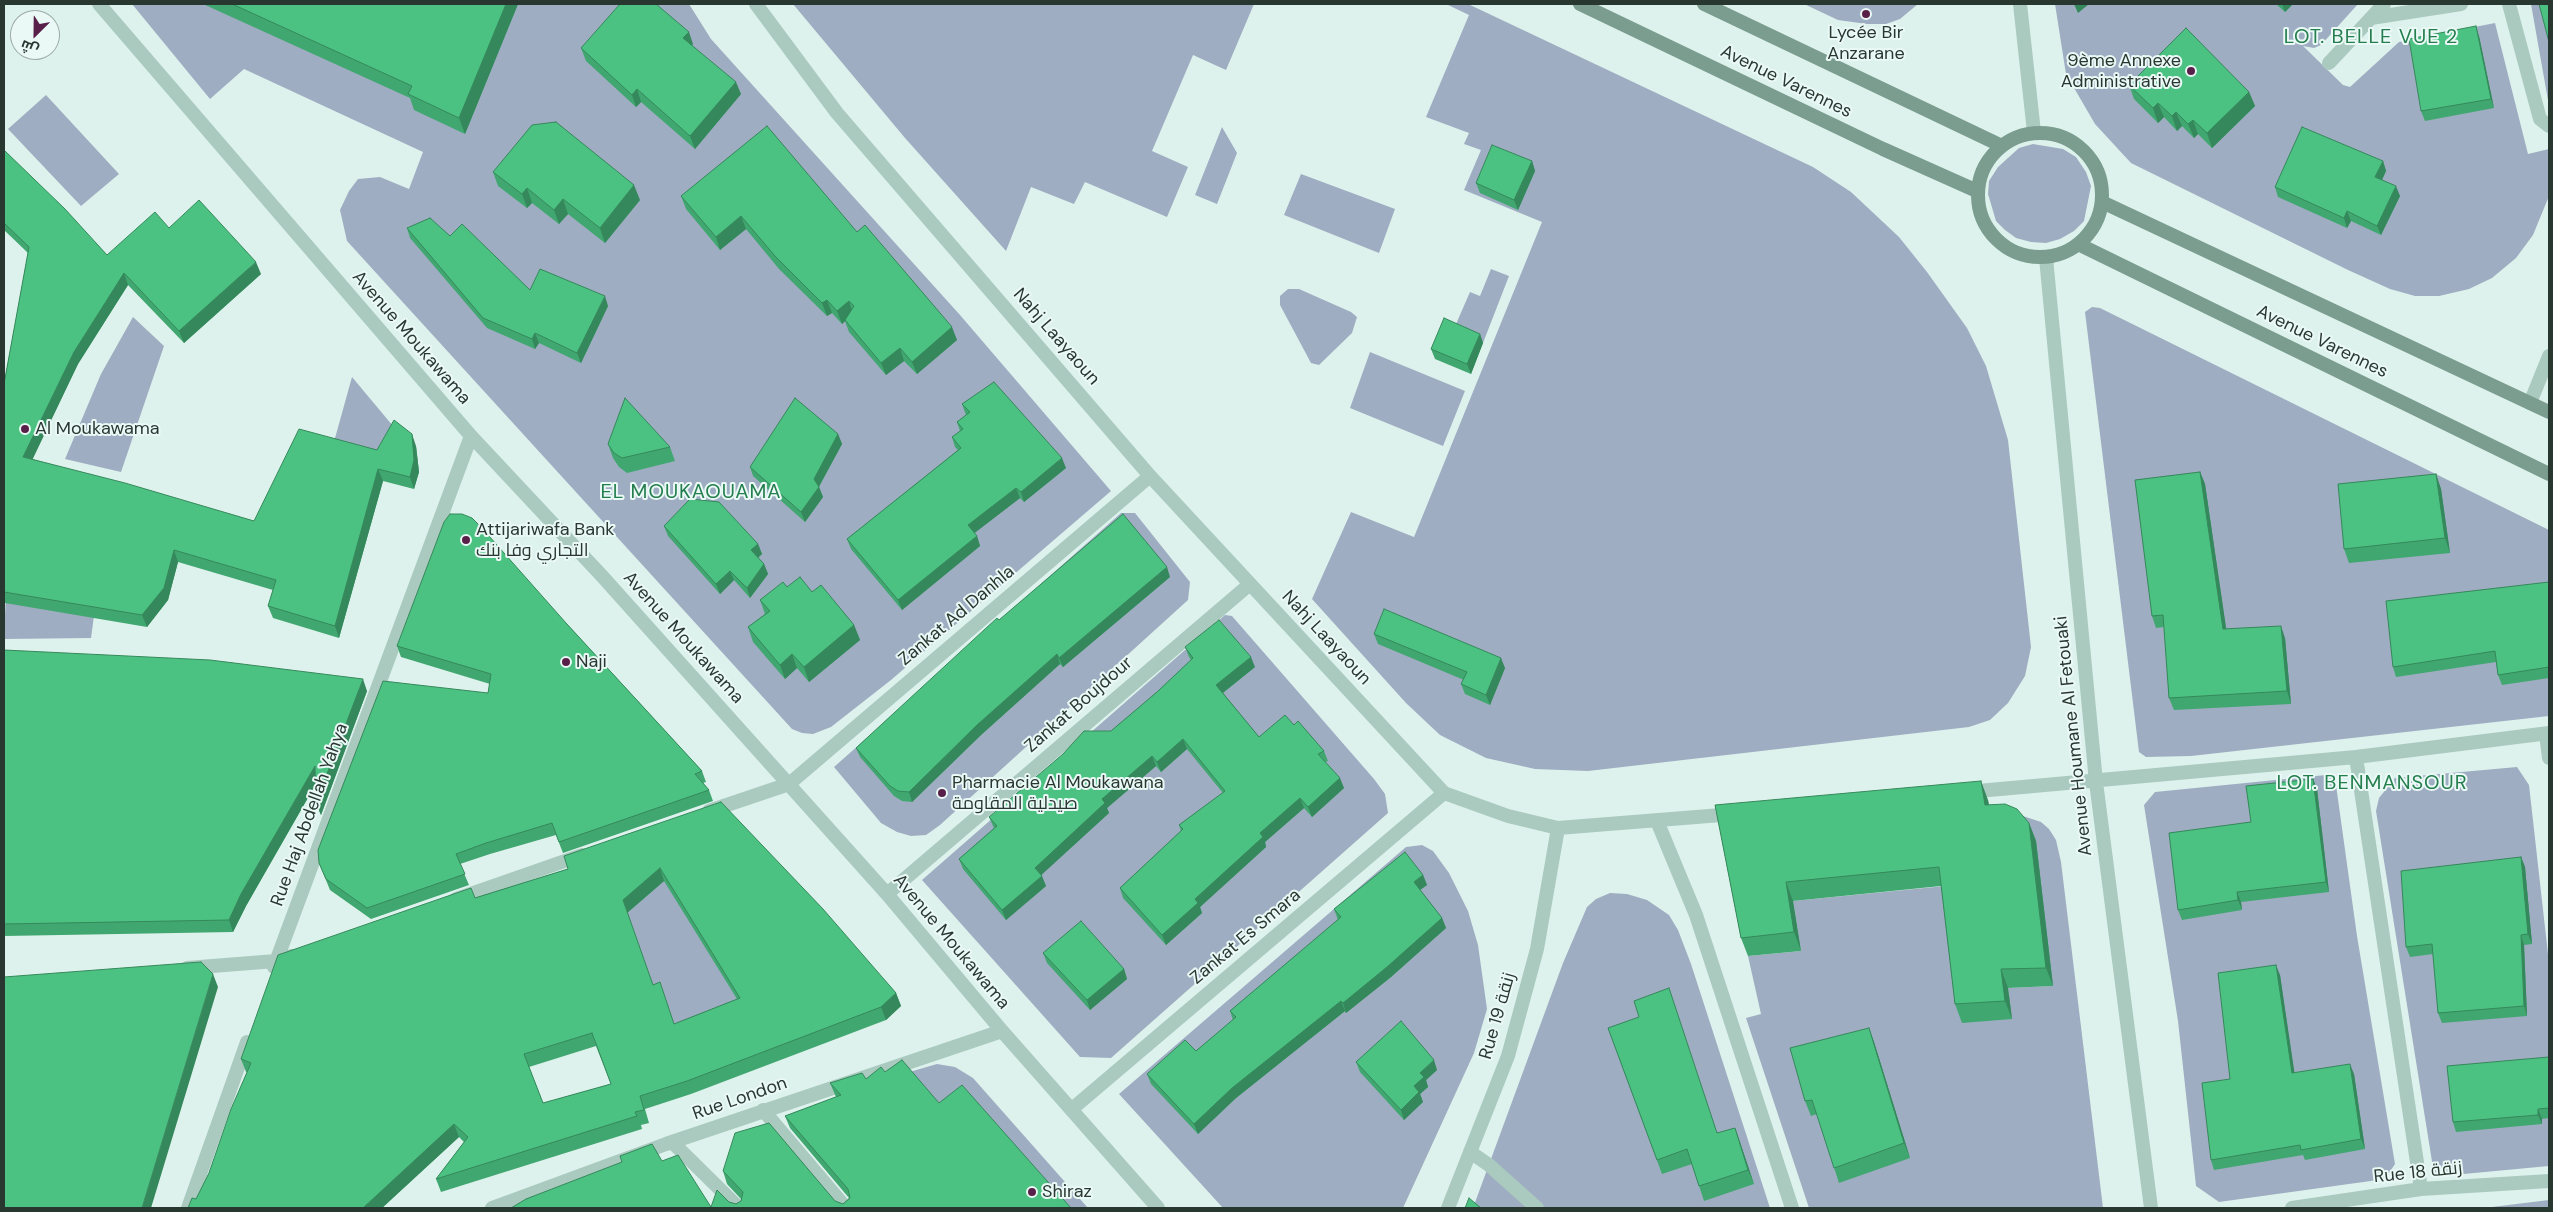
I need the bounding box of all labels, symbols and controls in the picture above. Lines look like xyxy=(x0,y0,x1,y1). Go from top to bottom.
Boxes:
marker: Lycée Bir Anzarane xyxy=(1860,8,1872,20)
north arrow xyxy=(10,10,60,60)
place label: Lycée Bir Anzarane xyxy=(1827,22,1905,64)
district label: LOT. BELLE VUE 2 xyxy=(2282,26,2460,50)
text: ش xyxy=(18,36,41,60)
street label: Avenue Varennes xyxy=(1717,41,1855,123)
place label: 9ème Annexe Administrative xyxy=(2061,50,2181,92)
marker: 9ème Annexe Administrative xyxy=(2185,65,2197,77)
street label: Avenue Moukawama xyxy=(347,267,475,409)
street label: Nahj Laayaoun xyxy=(1008,284,1104,390)
street label: Avenue Varennes xyxy=(2253,301,2391,383)
place label: Al Moukawama xyxy=(35,418,160,440)
marker: Al Moukawama xyxy=(19,423,31,435)
district label: EL MOUKAOUAMA xyxy=(599,481,783,505)
place label: Attijariwafa Bank التجاري وفا بنك xyxy=(476,519,614,562)
marker: Attijariwafa Bank التجاري وفا بنك xyxy=(460,534,472,546)
street label: Zankat Ad Danhla xyxy=(895,561,1019,671)
street label: Avenue Moukawama xyxy=(618,568,748,708)
street label: Nahj Laayaoun xyxy=(1277,586,1375,690)
street label: Avenue Houmane Al Fetouaki xyxy=(2051,615,2097,857)
place label: Naji xyxy=(576,651,607,673)
street label: Zankat Boujdour xyxy=(1021,652,1137,758)
marker: Naji xyxy=(560,656,572,668)
street label: Rue Haj Abdellah Yahya xyxy=(267,721,353,909)
place label: Pharmacie Al Moukawana صيدلية المقاومة xyxy=(952,772,1164,814)
district label: LOT. BENMANSOUR xyxy=(2275,772,2469,796)
marker: Pharmacie Al Moukawana صيدلية المقاومة xyxy=(936,787,948,799)
street label: Avenue Moukawama xyxy=(888,870,1014,1014)
street label: Zankat Es Smara xyxy=(1187,885,1305,989)
street label: Rue 19 زنقة xyxy=(1475,970,1521,1062)
street label: Rue London xyxy=(690,1073,790,1125)
street label: Rue 18 زنقة xyxy=(2373,1158,2463,1188)
place label: Shiraz xyxy=(1042,1181,1092,1203)
marker: Shiraz xyxy=(1026,1186,1038,1198)

